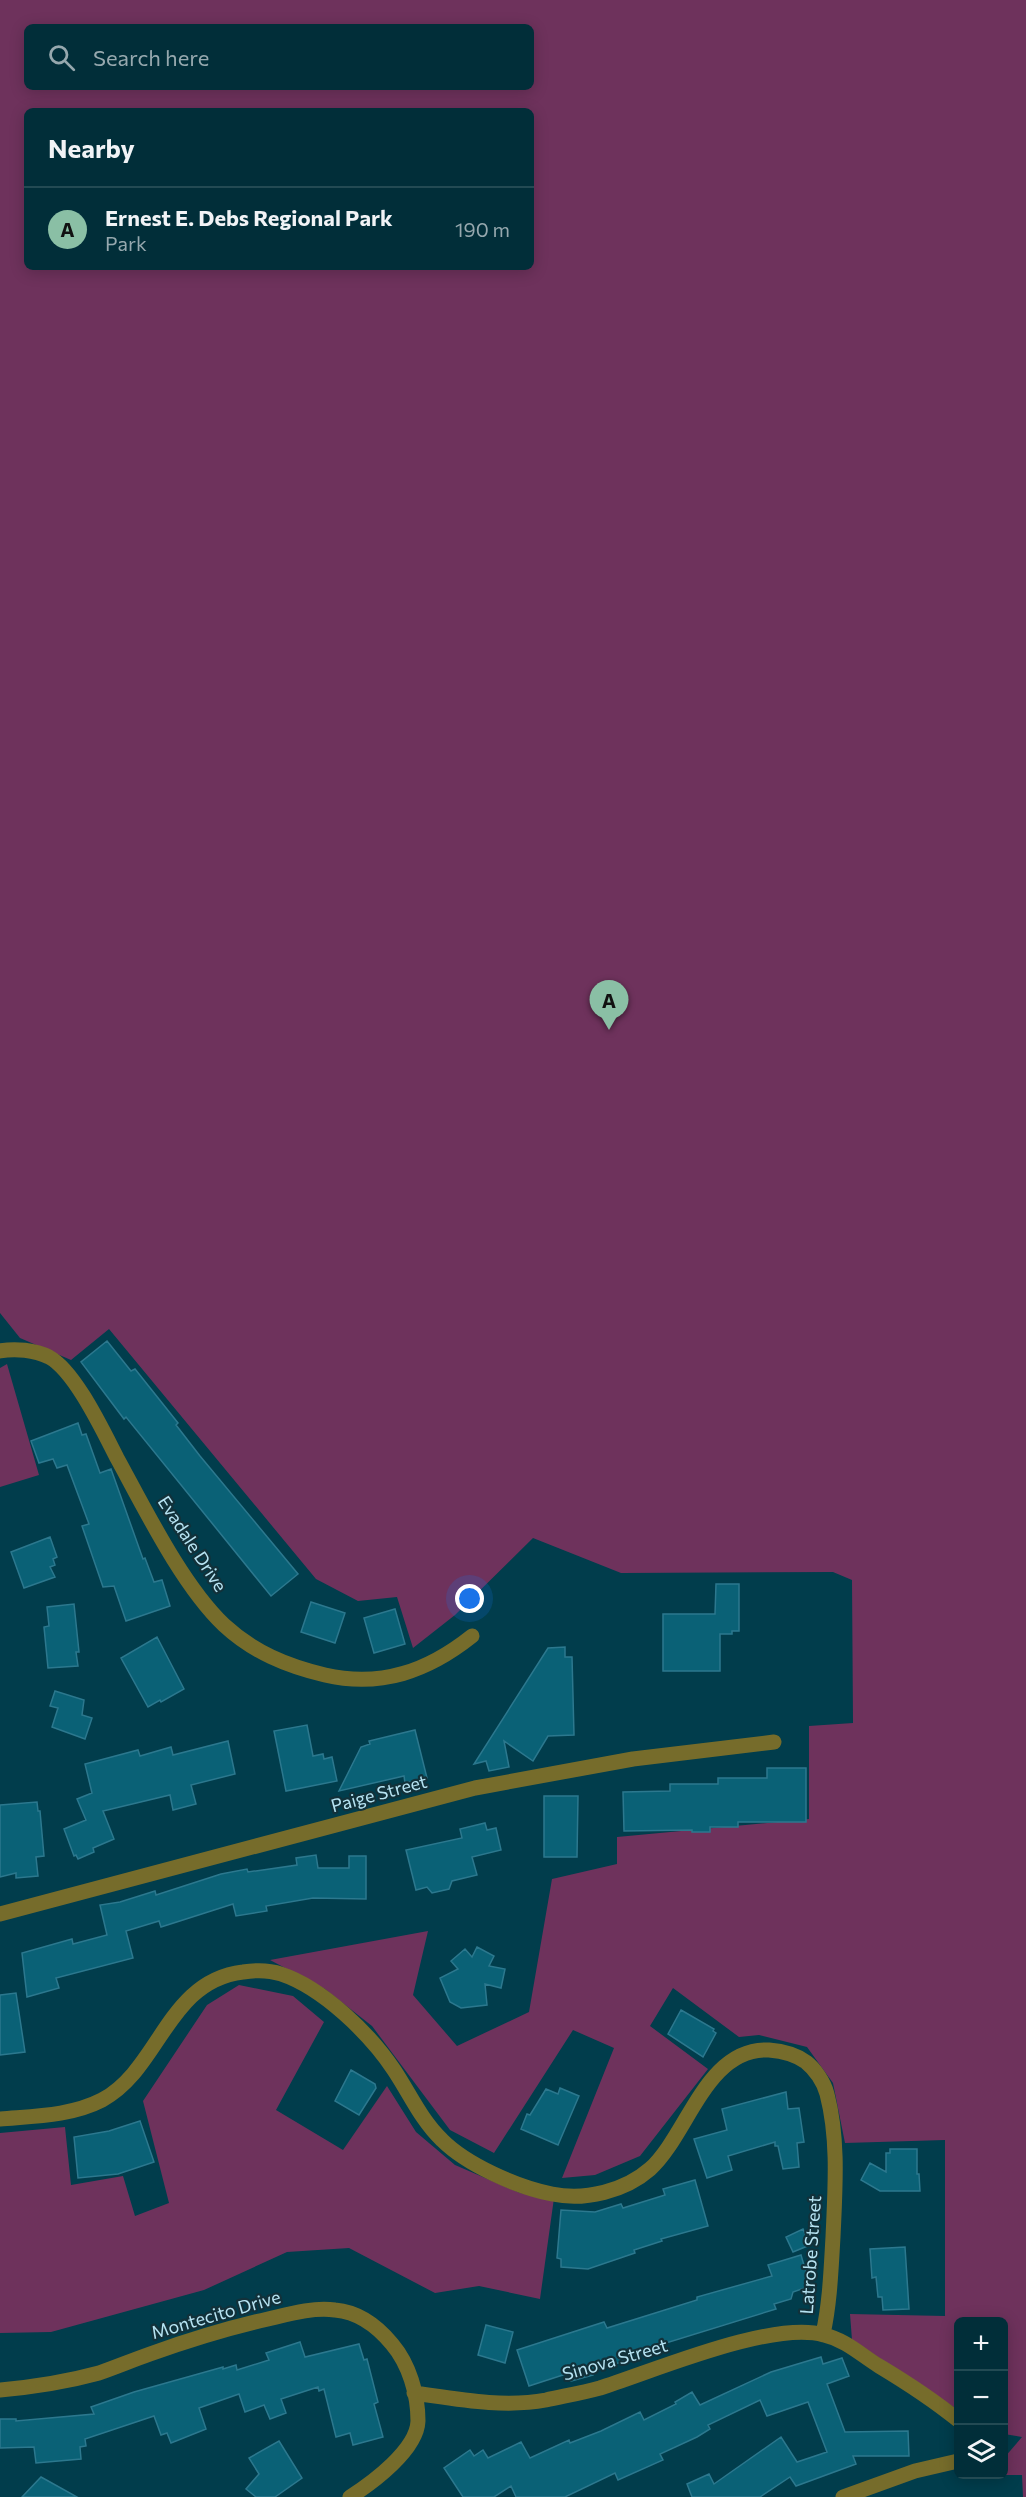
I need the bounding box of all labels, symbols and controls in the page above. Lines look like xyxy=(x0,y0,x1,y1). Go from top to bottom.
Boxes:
search box xyxy=(24,24,534,90)
icon: search xyxy=(45,41,78,74)
text: Search here xyxy=(93,44,209,71)
text: Nearby xyxy=(48,132,135,163)
text: Ernest E. Debs Regional Park xyxy=(105,204,393,231)
text: A xyxy=(60,217,75,241)
text: 190 m xyxy=(455,217,510,241)
text: Park xyxy=(105,231,147,255)
pin: A xyxy=(590,980,628,1030)
street label: Evadale Drive xyxy=(154,1491,232,1595)
your location xyxy=(455,1584,484,1613)
street label: Paige Street xyxy=(328,1770,429,1816)
street label: Latrobe Street xyxy=(795,2195,825,2315)
street label: Montecito Drive xyxy=(149,2285,283,2343)
map controls xyxy=(954,2317,1008,2479)
button: + xyxy=(954,2317,1008,2371)
street label: Sinova Street xyxy=(559,2333,670,2385)
button: − xyxy=(954,2371,1008,2425)
button: layers xyxy=(954,2425,1008,2479)

